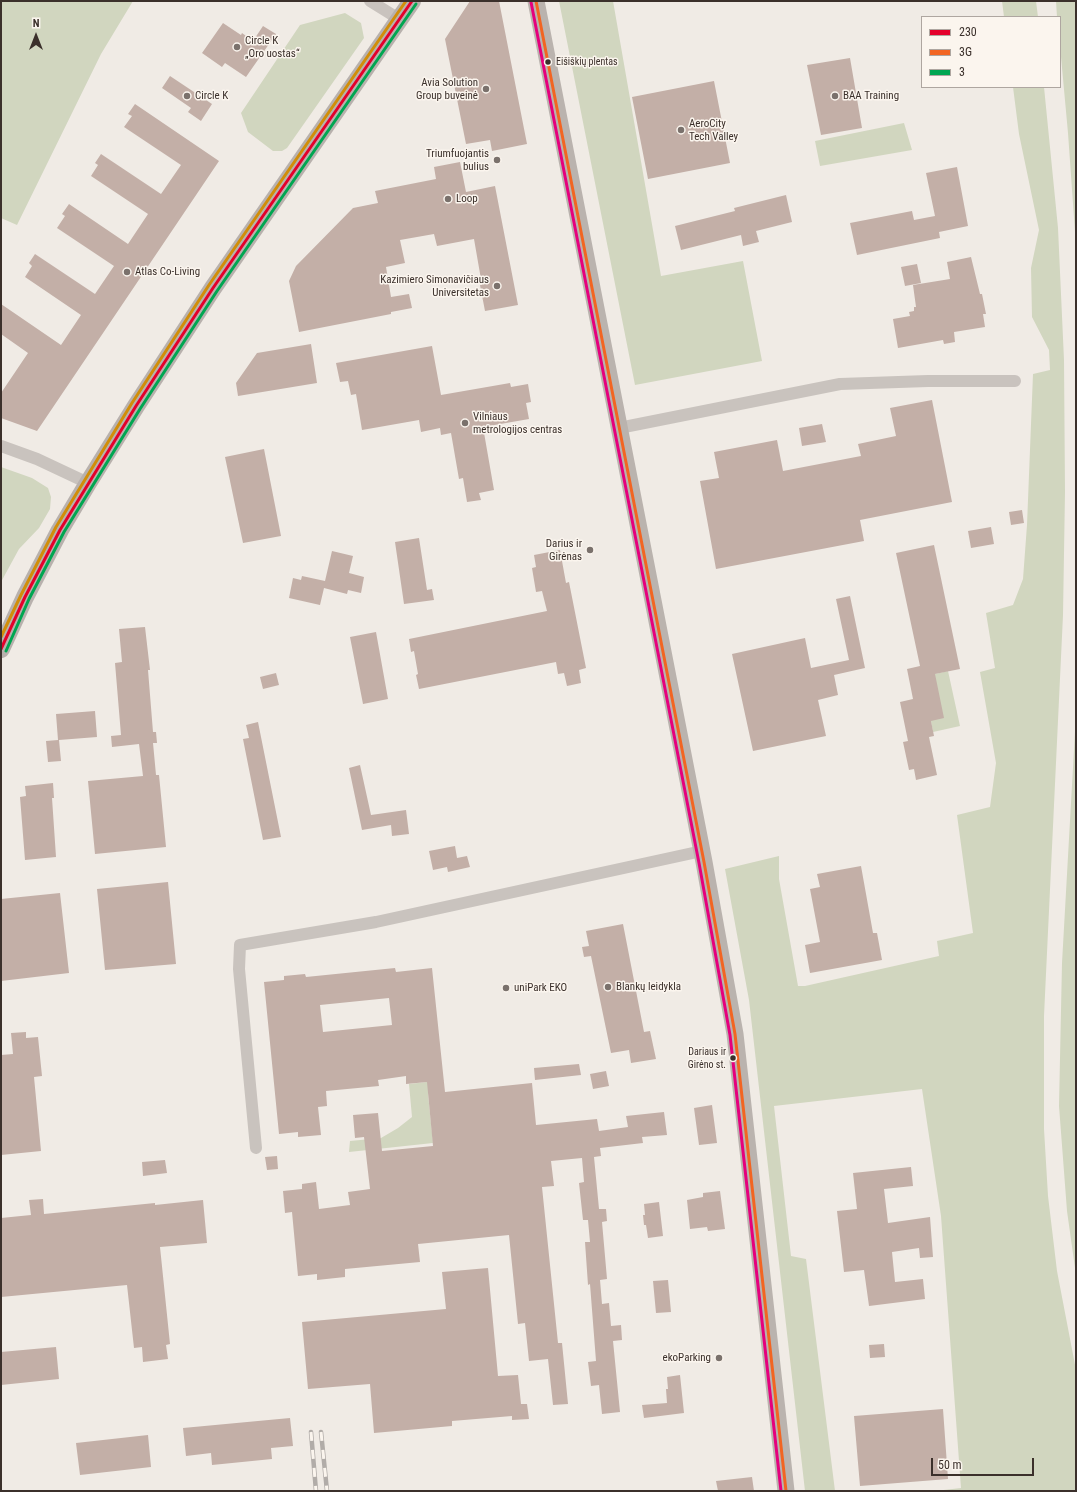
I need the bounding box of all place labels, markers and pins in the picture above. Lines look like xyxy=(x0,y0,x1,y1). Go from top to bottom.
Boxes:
place label: Circle K „Oro uostas“ xyxy=(245,34,300,60)
marker: Circle K „Oro uostas“ xyxy=(232,42,242,52)
place label: Eišiškių plentas xyxy=(556,56,618,68)
marker: Eišiškių plentas xyxy=(543,57,553,67)
place label: Avia Solution Group buveinė xyxy=(416,76,478,102)
marker: Avia Solution Group buveinė xyxy=(481,84,491,94)
place label: Circle K xyxy=(195,89,228,103)
place label: BAA Training xyxy=(843,89,899,103)
marker: Circle K xyxy=(182,91,192,101)
marker: BAA Training xyxy=(830,91,840,101)
place label: AeroCity Tech Valley xyxy=(689,117,738,143)
marker: AeroCity Tech Valley xyxy=(676,125,686,135)
place label: Triumfuojantis bulius xyxy=(426,147,489,173)
marker: Triumfuojantis bulius xyxy=(492,155,502,165)
place label: Loop xyxy=(456,192,478,206)
marker: Loop xyxy=(443,194,453,204)
place label: Atlas Co-Living xyxy=(135,265,200,279)
marker: Atlas Co-Living xyxy=(122,267,132,277)
place label: Kazimiero Simonavičiaus Universitetas xyxy=(380,273,489,299)
marker: Kazimiero Simonavičiaus Universitetas xyxy=(492,281,502,291)
place label: Vilniaus metrologijos centras xyxy=(473,410,562,436)
marker: Vilniaus metrologijos centras xyxy=(460,418,470,428)
place label: Darius ir Girėnas xyxy=(546,537,582,563)
marker: Darius ir Girėnas xyxy=(585,545,595,555)
place label: Blankų leidykla xyxy=(616,980,681,994)
place label: uniPark EKO xyxy=(514,981,567,995)
marker: Blankų leidykla xyxy=(603,982,613,992)
marker: uniPark EKO xyxy=(501,983,511,993)
place label: Dariaus ir Girėno st. xyxy=(688,1046,726,1070)
marker: Dariaus ir Girėno st. xyxy=(728,1053,738,1063)
place label: ekoParking xyxy=(662,1351,711,1365)
marker: ekoParking xyxy=(714,1353,724,1363)

